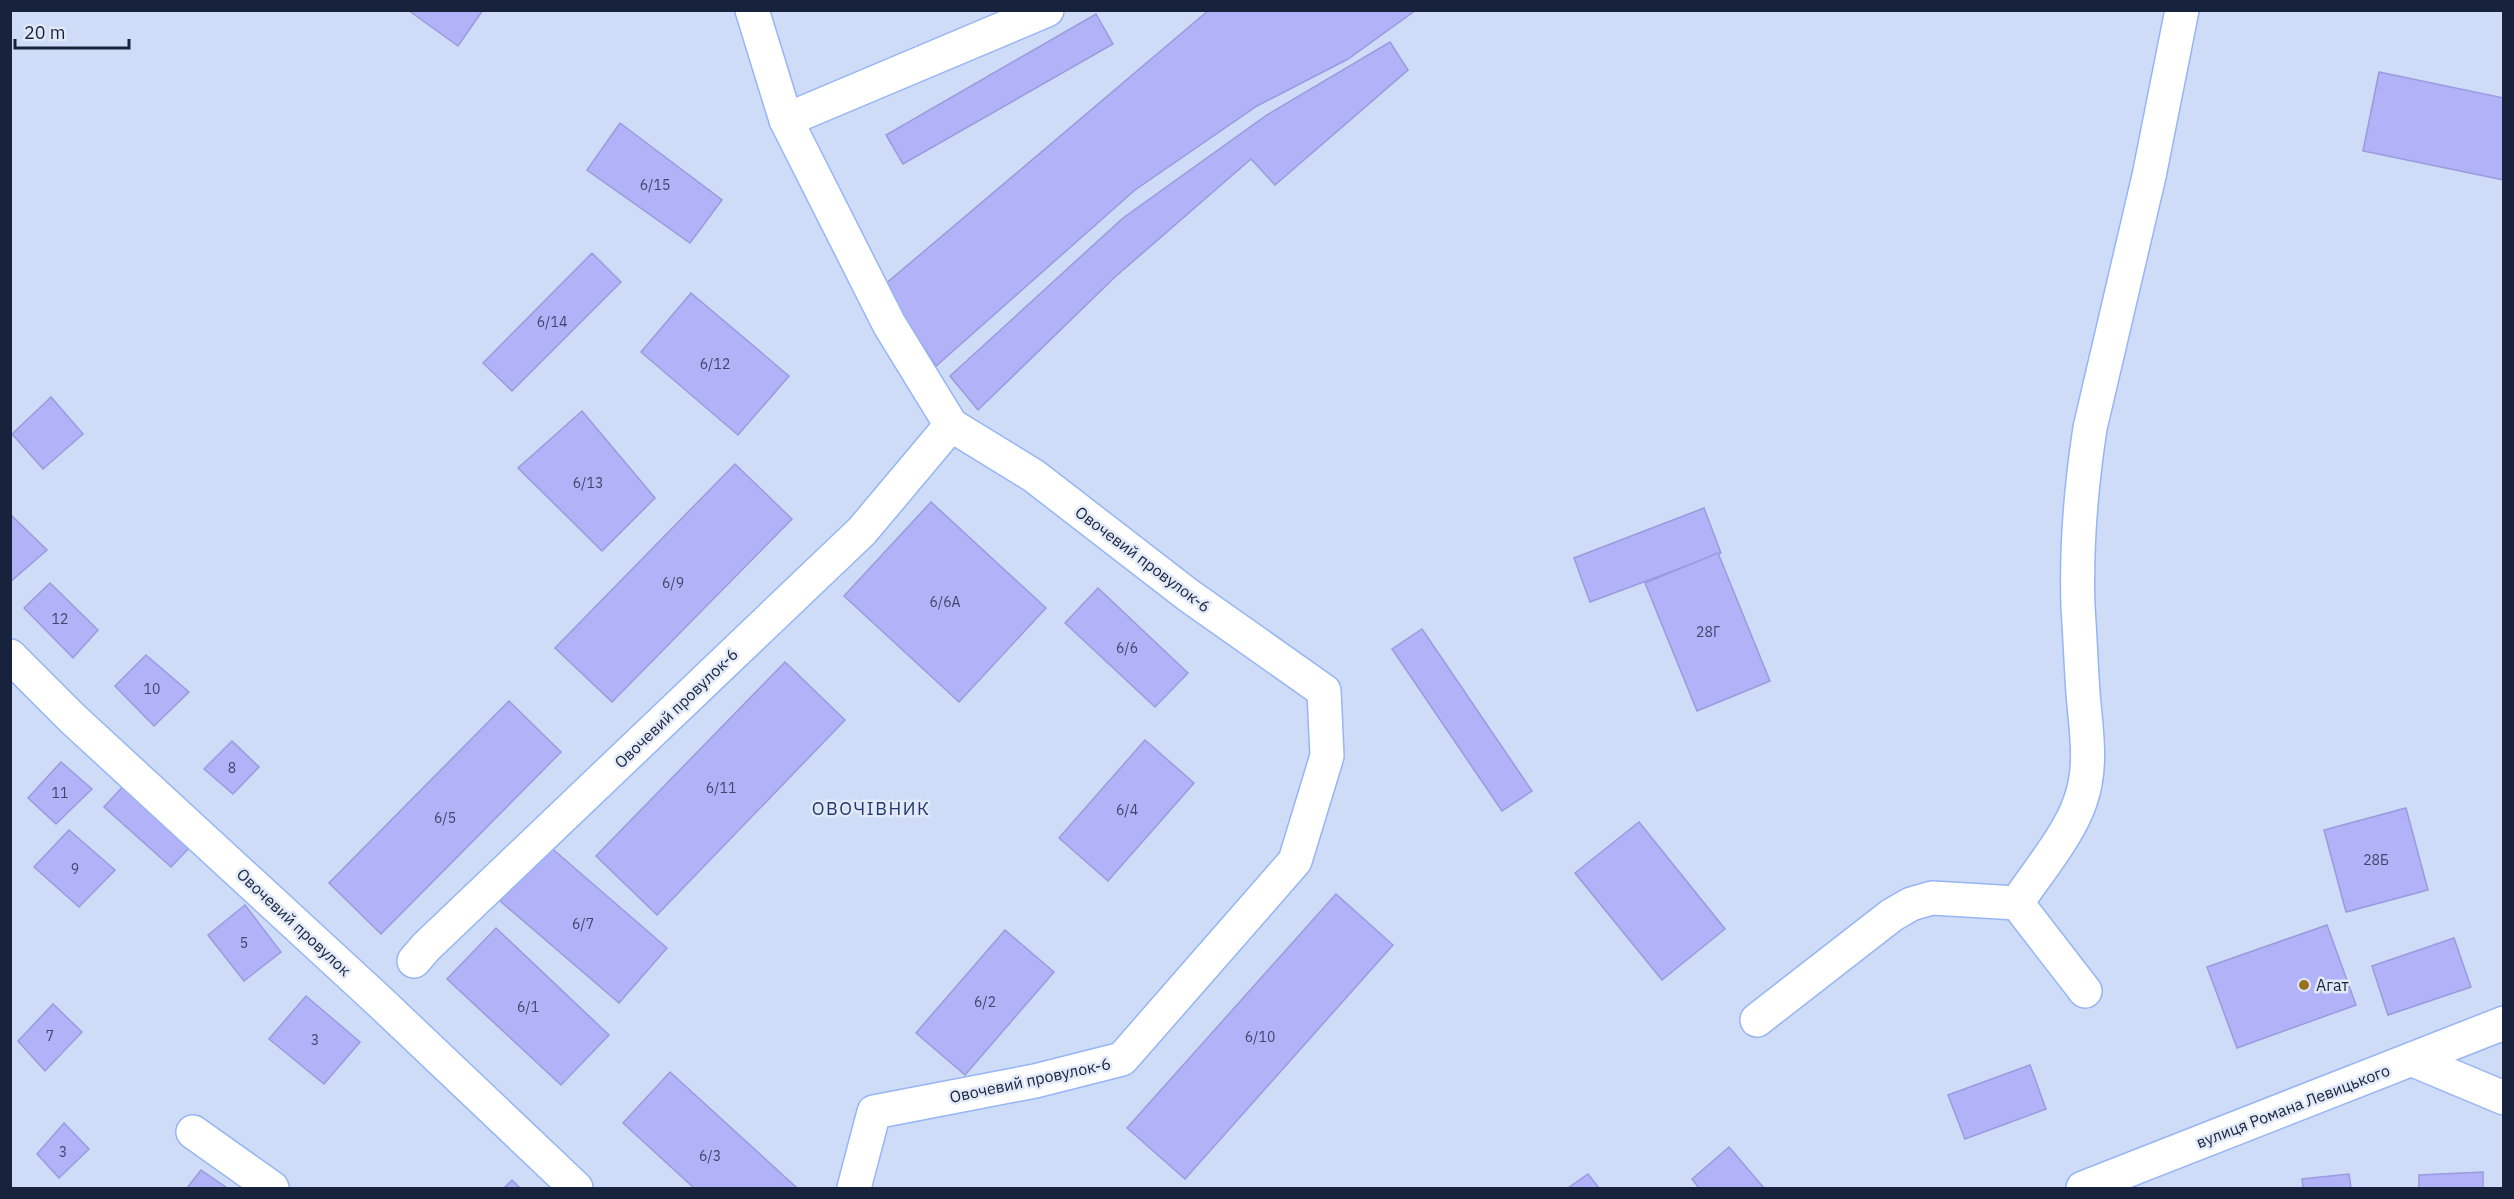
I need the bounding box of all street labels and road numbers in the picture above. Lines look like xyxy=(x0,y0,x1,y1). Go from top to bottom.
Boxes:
street label: Овочевий провулок-6 xyxy=(1071,502,1215,616)
street label: Овочевий провулок-6 xyxy=(610,644,742,772)
street label: Овочевий провулок xyxy=(233,864,355,980)
street label: Овочевий провулок-6 xyxy=(948,1053,1112,1107)
street label: вулиця Романа Левицького xyxy=(2193,1060,2393,1152)

